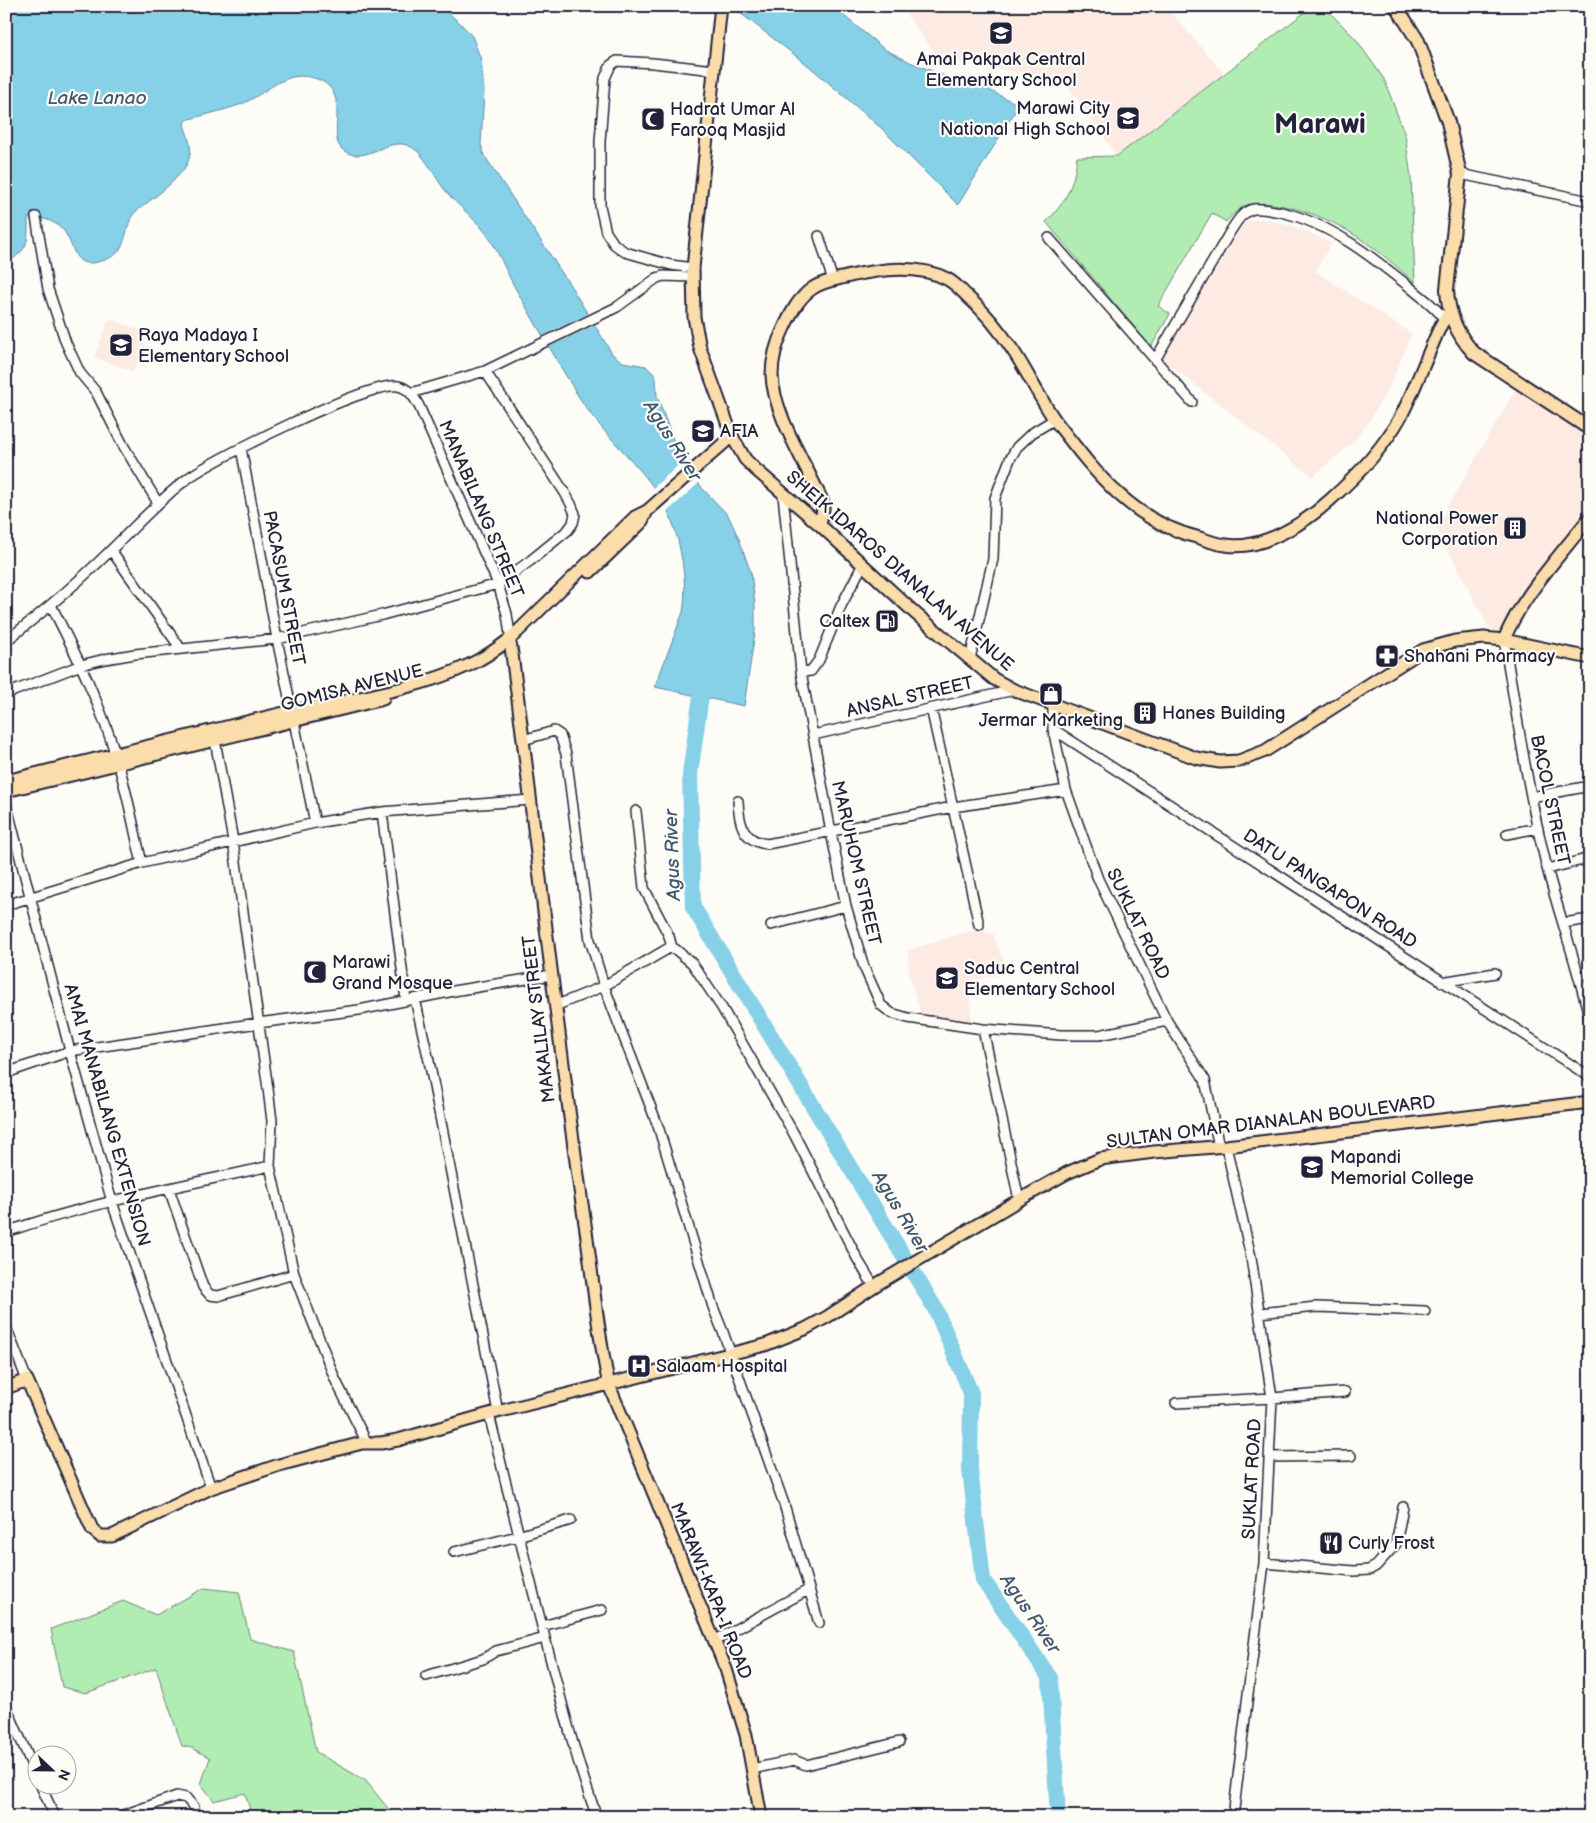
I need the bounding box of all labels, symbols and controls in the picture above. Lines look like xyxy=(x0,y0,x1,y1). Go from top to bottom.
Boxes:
school or university icon: Amai Pakpak Central Elementary School xyxy=(988,20,1014,46)
place label: Amai Pakpak Central Elementary School xyxy=(917,49,1085,91)
water label: Lake Lanao xyxy=(47,87,147,110)
place label: Marawi City National High School xyxy=(940,98,1111,140)
place label: Hadrat Umar Al Farooq Masjid xyxy=(670,99,795,141)
school or university icon: Marawi City National High School xyxy=(1115,105,1141,131)
mosque icon: Hadrat Umar Al Farooq Masjid xyxy=(640,106,666,132)
district label: Marawi xyxy=(1274,108,1366,141)
place label: Raya Madaya I Elementary School xyxy=(138,325,289,367)
school or university icon: Raya Madaya I Elementary School xyxy=(108,332,134,358)
water label: Agus River xyxy=(637,395,707,487)
street label: MANABILANG STREET xyxy=(434,417,528,601)
school or university icon: AFIA xyxy=(690,418,716,444)
place label: AFIA xyxy=(720,421,758,442)
street label: SHEIK IDAROS DIANALAN AVENUE xyxy=(782,467,1018,676)
place label: National Power Corporation xyxy=(1375,508,1498,550)
street label: PACASUM STREET xyxy=(259,509,309,667)
building icon: National Power Corporation xyxy=(1502,515,1528,541)
fuel station icon: Caltex xyxy=(874,608,900,634)
place label: Caltex xyxy=(819,611,871,632)
pharmacy icon: Shahani Pharmacy xyxy=(1374,643,1400,669)
place label: Shahani Pharmacy xyxy=(1404,646,1556,667)
street label: GOMISA AVENUE xyxy=(279,660,426,716)
street label: ANSAL STREET xyxy=(844,672,976,722)
shop icon: Jermar Marketing xyxy=(1038,681,1064,707)
building icon: Hanes Building xyxy=(1132,700,1158,726)
place label: Hanes Building xyxy=(1162,703,1285,724)
place label: Jermar Marketing xyxy=(979,710,1123,731)
street label: BACOL STREET xyxy=(1526,733,1574,867)
street label: MARUHOM STREET xyxy=(827,779,885,947)
water label: Agus River xyxy=(660,808,686,902)
street label: DATU PANGAPON ROAD xyxy=(1239,825,1421,953)
street label: SUKLAT ROAD xyxy=(1102,865,1174,983)
street label: MAKALILAY STREET xyxy=(518,934,560,1104)
place label: Marawi Grand Mosque xyxy=(332,952,453,994)
place label: Saduc Central Elementary School xyxy=(964,958,1115,1000)
mosque icon: Marawi Grand Mosque xyxy=(302,959,328,985)
school or university icon: Saduc Central Elementary School xyxy=(934,965,960,991)
street label: AMAI MANABILANG EXTENSION xyxy=(59,981,155,1249)
street label: SULTAN OMAR DIANALAN BOULEVARD xyxy=(1105,1091,1437,1153)
place label: Mapandi Memorial College xyxy=(1330,1147,1474,1189)
school or university icon: Mapandi Memorial College xyxy=(1299,1154,1325,1180)
water label: Agus River xyxy=(866,1166,934,1258)
hospital icon: Salaam Hospital xyxy=(626,1353,652,1379)
place label: Salaam Hospital xyxy=(656,1356,787,1377)
street label: SUKLAT ROAD xyxy=(1238,1418,1266,1540)
street label: MARAWI-KAPA-I ROAD xyxy=(666,1500,756,1682)
restaurant icon: Curly Frost xyxy=(1318,1530,1344,1556)
place label: Curly Frost xyxy=(1348,1533,1435,1554)
water label: Agus River xyxy=(994,1569,1066,1659)
north arrow xyxy=(28,1746,78,1796)
text: N xyxy=(54,1767,73,1783)

